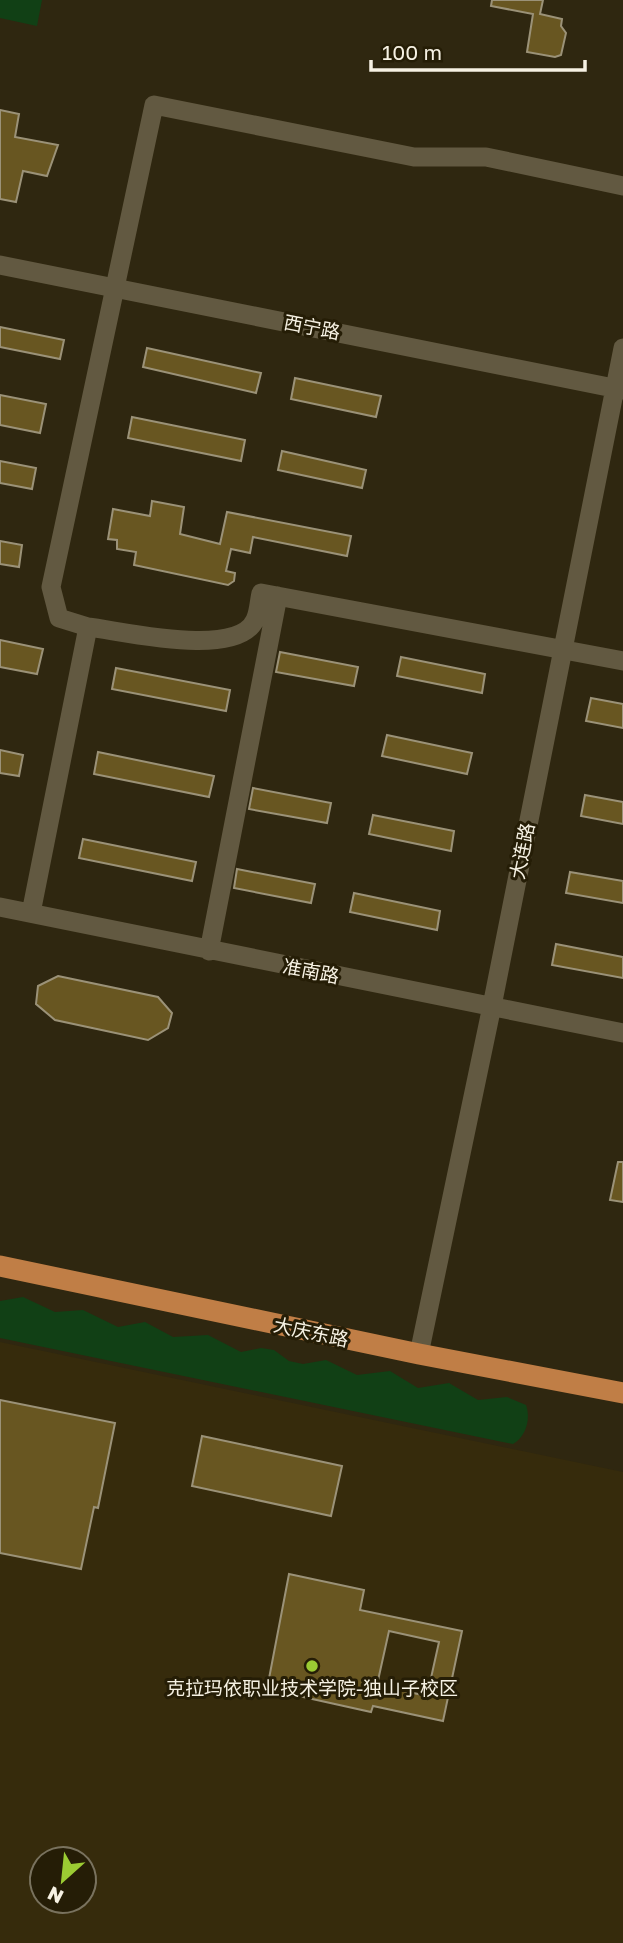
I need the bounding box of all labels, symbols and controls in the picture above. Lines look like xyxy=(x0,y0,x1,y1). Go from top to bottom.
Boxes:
scale bar xyxy=(371,28,584,72)
text: 100 m xyxy=(382,39,442,65)
street label: 西宁路 xyxy=(282,310,342,343)
street label: 大连路 xyxy=(505,821,538,881)
street label: 准南路 xyxy=(281,954,341,987)
street label: 大庆东路 xyxy=(272,1312,351,1351)
marker: 克拉玛依职业技术学院-独山子校区 xyxy=(304,1658,320,1674)
place label: 克拉玛依职业技术学院-独山子校区 xyxy=(166,1676,458,1699)
north arrow xyxy=(28,1845,98,1915)
text: N xyxy=(43,1882,67,1909)

